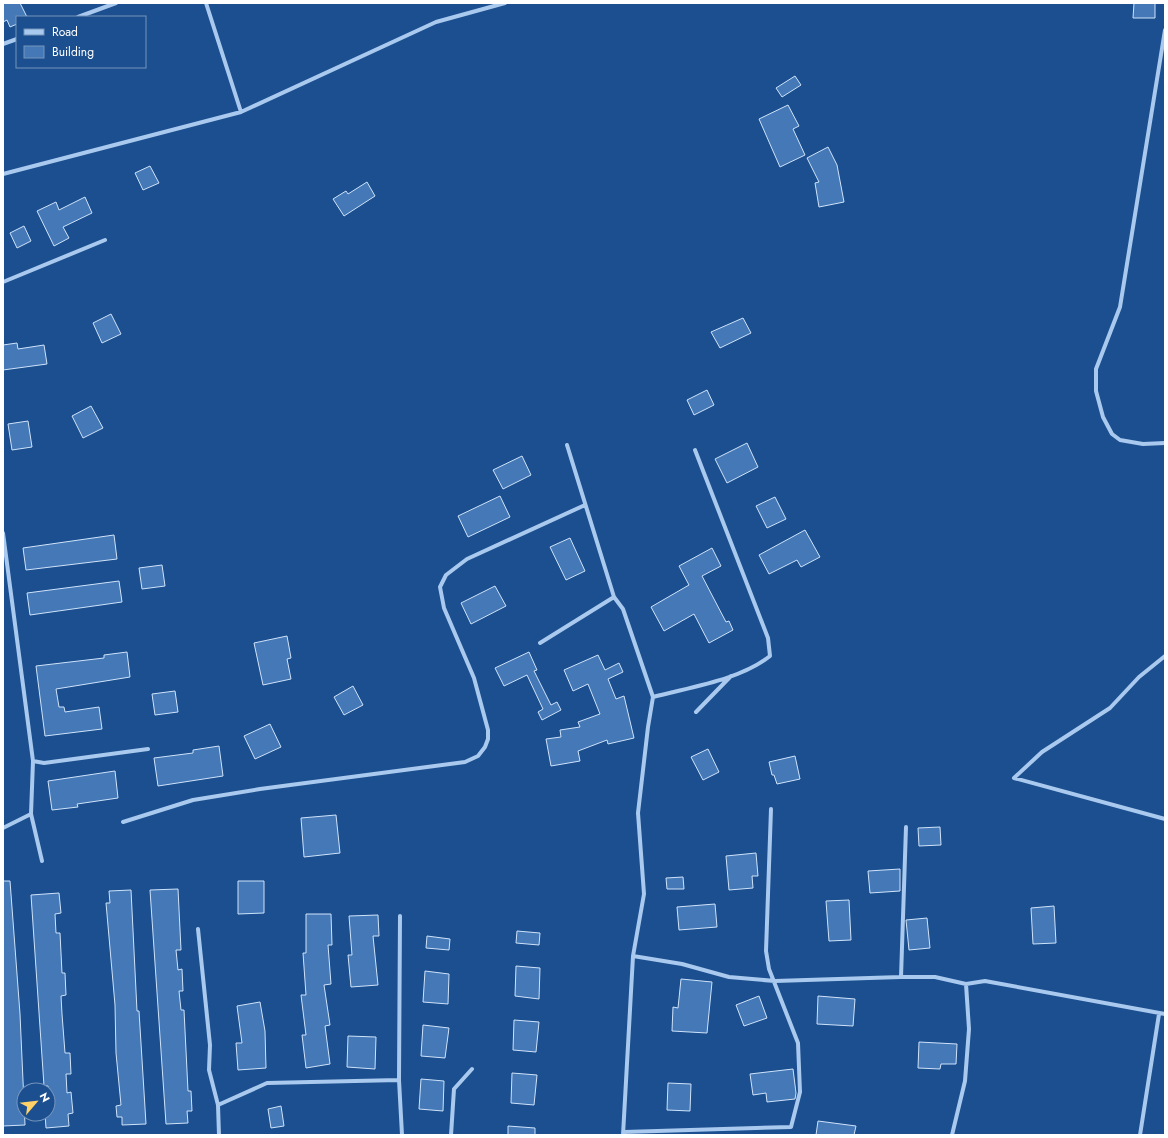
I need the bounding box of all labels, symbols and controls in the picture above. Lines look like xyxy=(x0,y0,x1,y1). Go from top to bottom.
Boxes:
legend xyxy=(16,16,146,68)
text: Road xyxy=(52,23,78,41)
text: Building xyxy=(52,43,94,61)
north arrow xyxy=(16,1082,56,1122)
text: N xyxy=(36,1090,54,1105)

